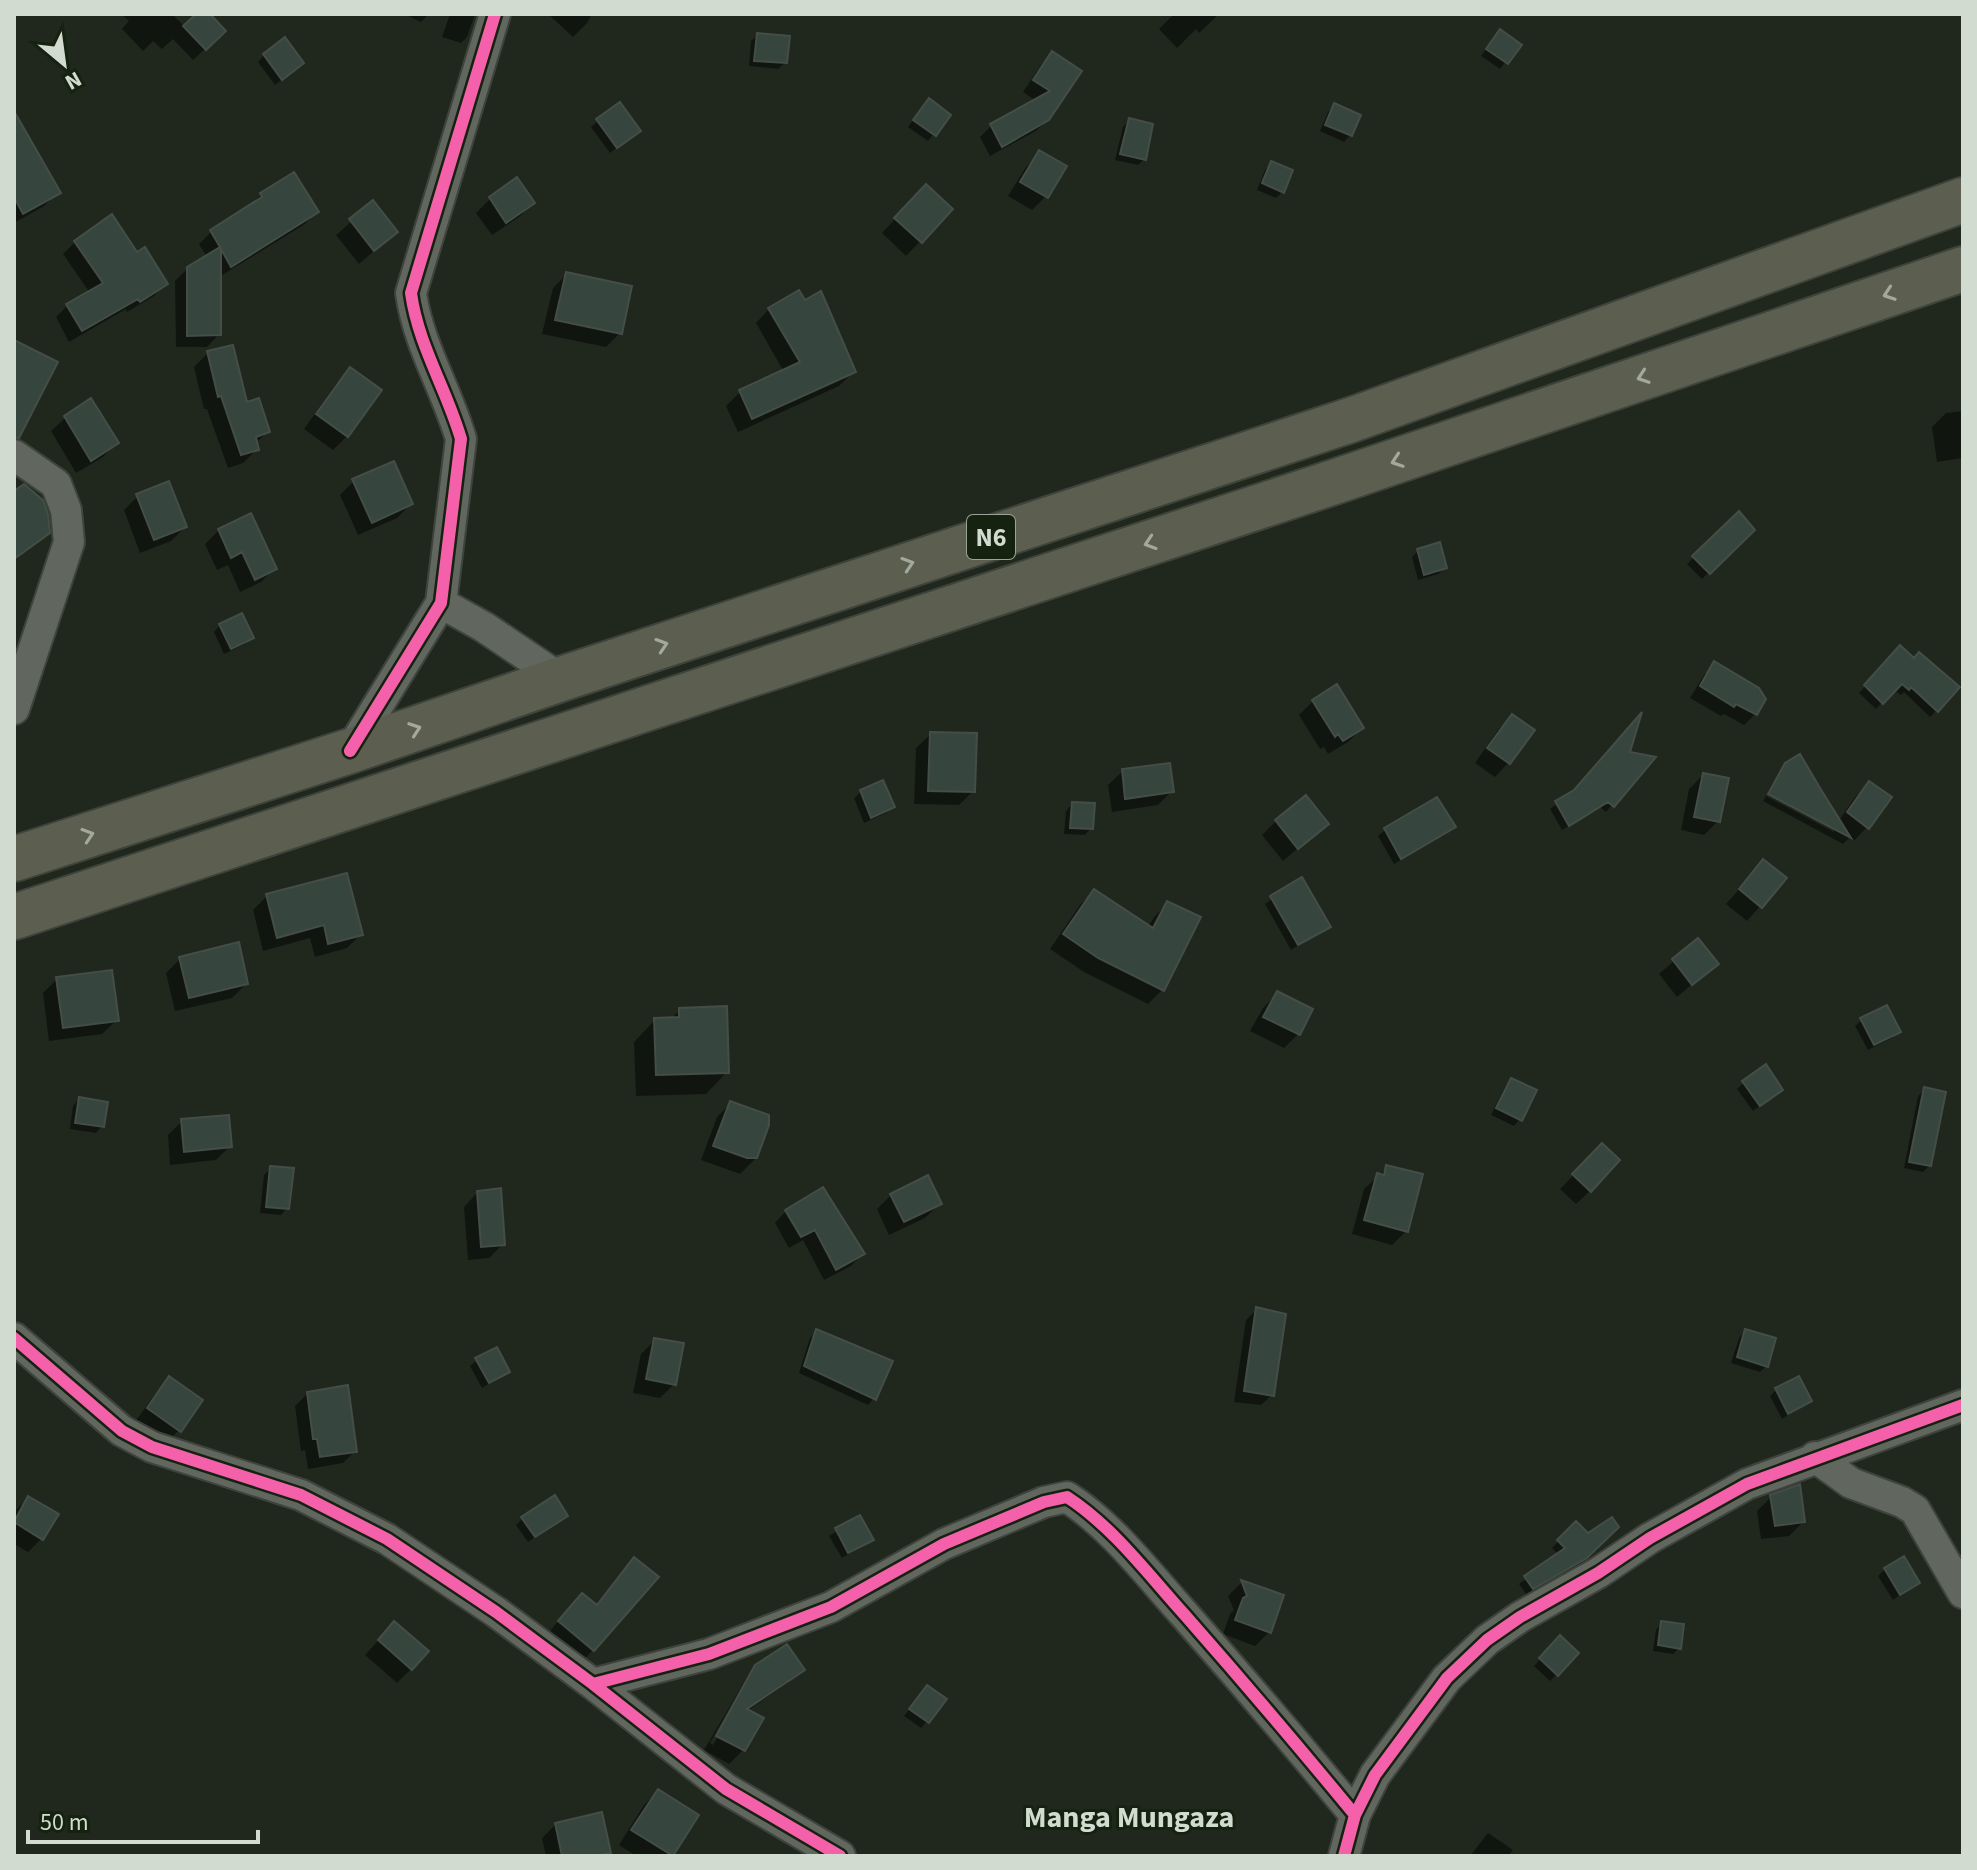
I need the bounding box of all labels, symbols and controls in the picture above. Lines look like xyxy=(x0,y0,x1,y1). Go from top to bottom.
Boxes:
north arrow xyxy=(24,24,104,104)
text: N xyxy=(59,63,87,98)
one-way arrow xyxy=(1883,284,1897,300)
one-way arrow xyxy=(1637,368,1651,384)
one-way arrow xyxy=(1390,451,1404,467)
road number: N6 xyxy=(967,515,1015,559)
one-way arrow xyxy=(1144,533,1158,549)
one-way arrow xyxy=(901,557,915,573)
one-way arrow xyxy=(654,639,668,655)
one-way arrow xyxy=(408,722,422,738)
one-way arrow xyxy=(81,829,95,845)
scale bar xyxy=(28,1794,258,1844)
district label: Manga Mungaza xyxy=(1024,1796,1234,1839)
text: 50 m xyxy=(40,1805,89,1840)

